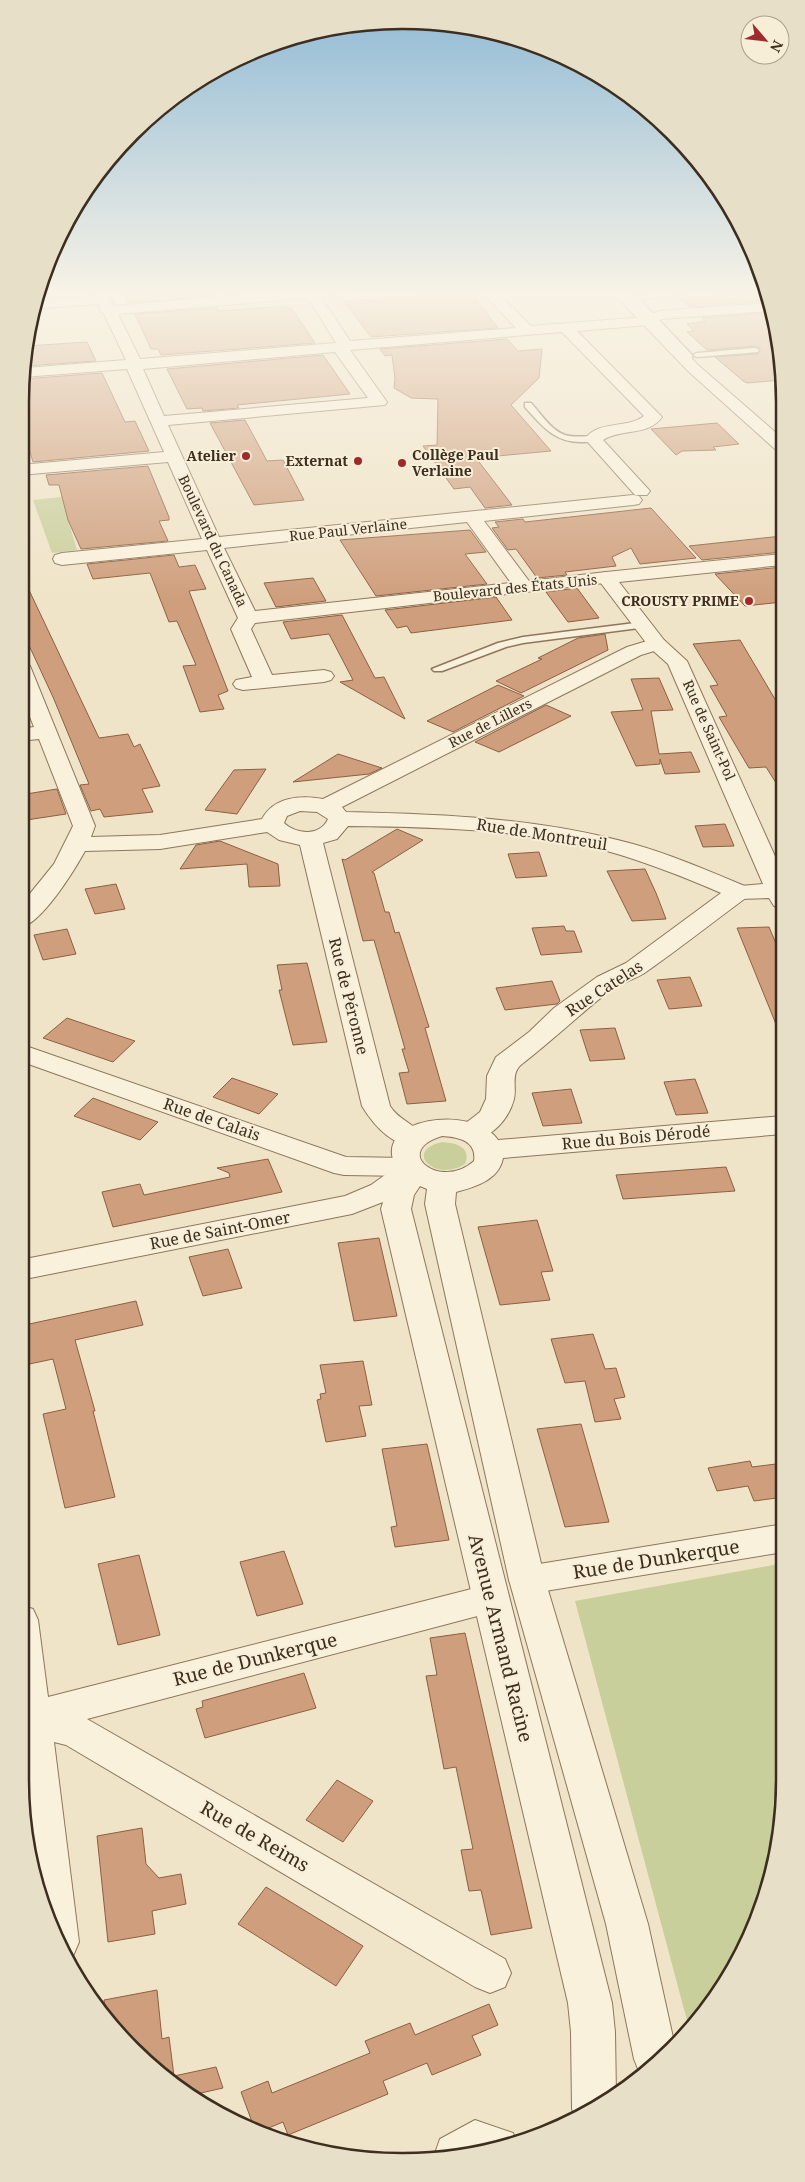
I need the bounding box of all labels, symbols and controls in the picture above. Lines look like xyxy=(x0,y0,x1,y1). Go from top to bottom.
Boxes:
north arrow xyxy=(740,15,790,65)
text: N xyxy=(766,37,788,56)
place label: Collège Paul Verlaine xyxy=(412,445,499,480)
place label: Atelier xyxy=(187,446,237,465)
marker: Atelier xyxy=(240,450,252,462)
place label: Externat xyxy=(285,451,348,470)
marker: Externat xyxy=(352,455,364,467)
marker: Collège Paul Verlaine xyxy=(396,457,408,469)
street label: Boulevard du Canada xyxy=(174,472,252,610)
street label: Rue Paul Verlaine xyxy=(288,514,408,545)
street label: Boulevard des États Unis xyxy=(432,569,598,606)
place label: CROUSTY PRIME xyxy=(621,591,739,610)
marker: CROUSTY PRIME xyxy=(743,595,755,607)
street label: Rue de Saint-Pol xyxy=(679,677,740,784)
street label: Rue de Lillers xyxy=(445,693,535,752)
street label: Rue de Montreuil xyxy=(475,813,609,855)
street label: Rue de Péronne xyxy=(324,935,374,1057)
street label: Rue Catelas xyxy=(561,955,647,1021)
street label: Rue de Calais xyxy=(161,1092,263,1146)
street label: Rue du Bois Dérodé xyxy=(561,1120,711,1154)
street label: Rue de Saint-Omer xyxy=(148,1205,293,1254)
street label: Avenue Armand Racine xyxy=(463,1531,539,1745)
street label: Rue de Dunkerque xyxy=(571,1533,741,1585)
street label: Rue de Dunkerque xyxy=(170,1626,340,1692)
street label: Rue de Reims xyxy=(196,1794,314,1878)

